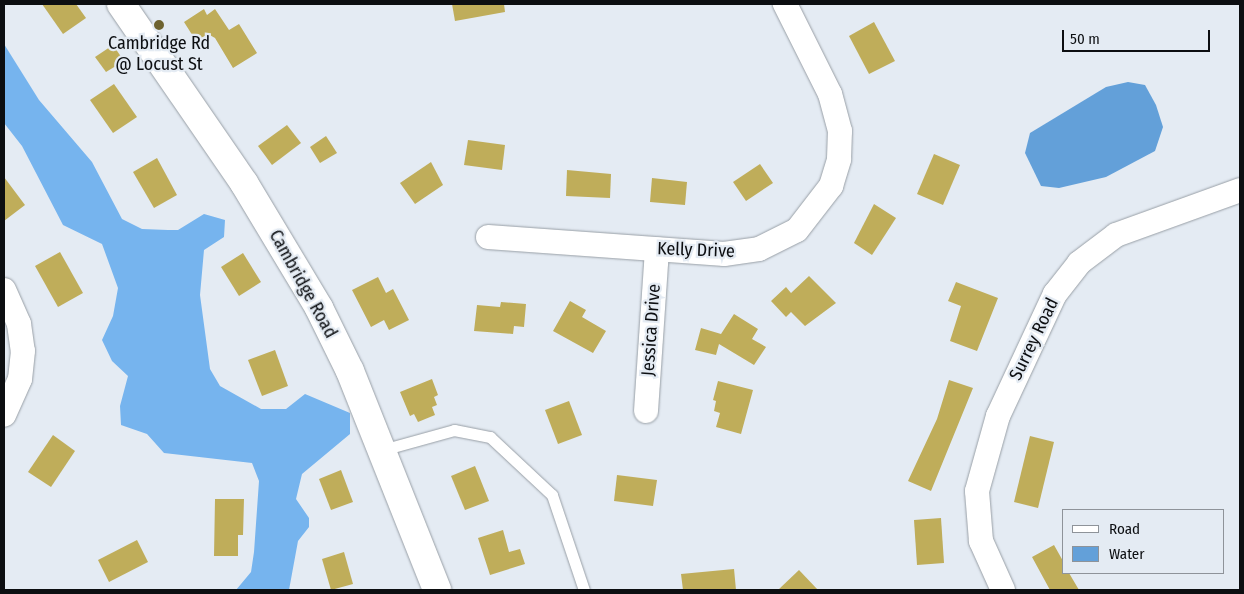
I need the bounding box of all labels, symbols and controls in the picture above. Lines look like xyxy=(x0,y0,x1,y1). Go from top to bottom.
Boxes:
marker: Cambridge Rd @ Locust St xyxy=(153,19,165,31)
scale bar xyxy=(1064,20,1212,52)
text: 50 m xyxy=(1070,30,1100,48)
place label: Cambridge Rd @ Locust St xyxy=(108,33,210,76)
street label: Cambridge Road xyxy=(264,226,342,342)
street label: Kelly Drive xyxy=(657,238,735,262)
street label: Jessica Drive xyxy=(637,283,665,377)
street label: Surrey Road xyxy=(1005,294,1063,384)
legend xyxy=(1062,509,1224,574)
text: Road xyxy=(1109,520,1140,538)
text: Water xyxy=(1109,545,1144,563)

